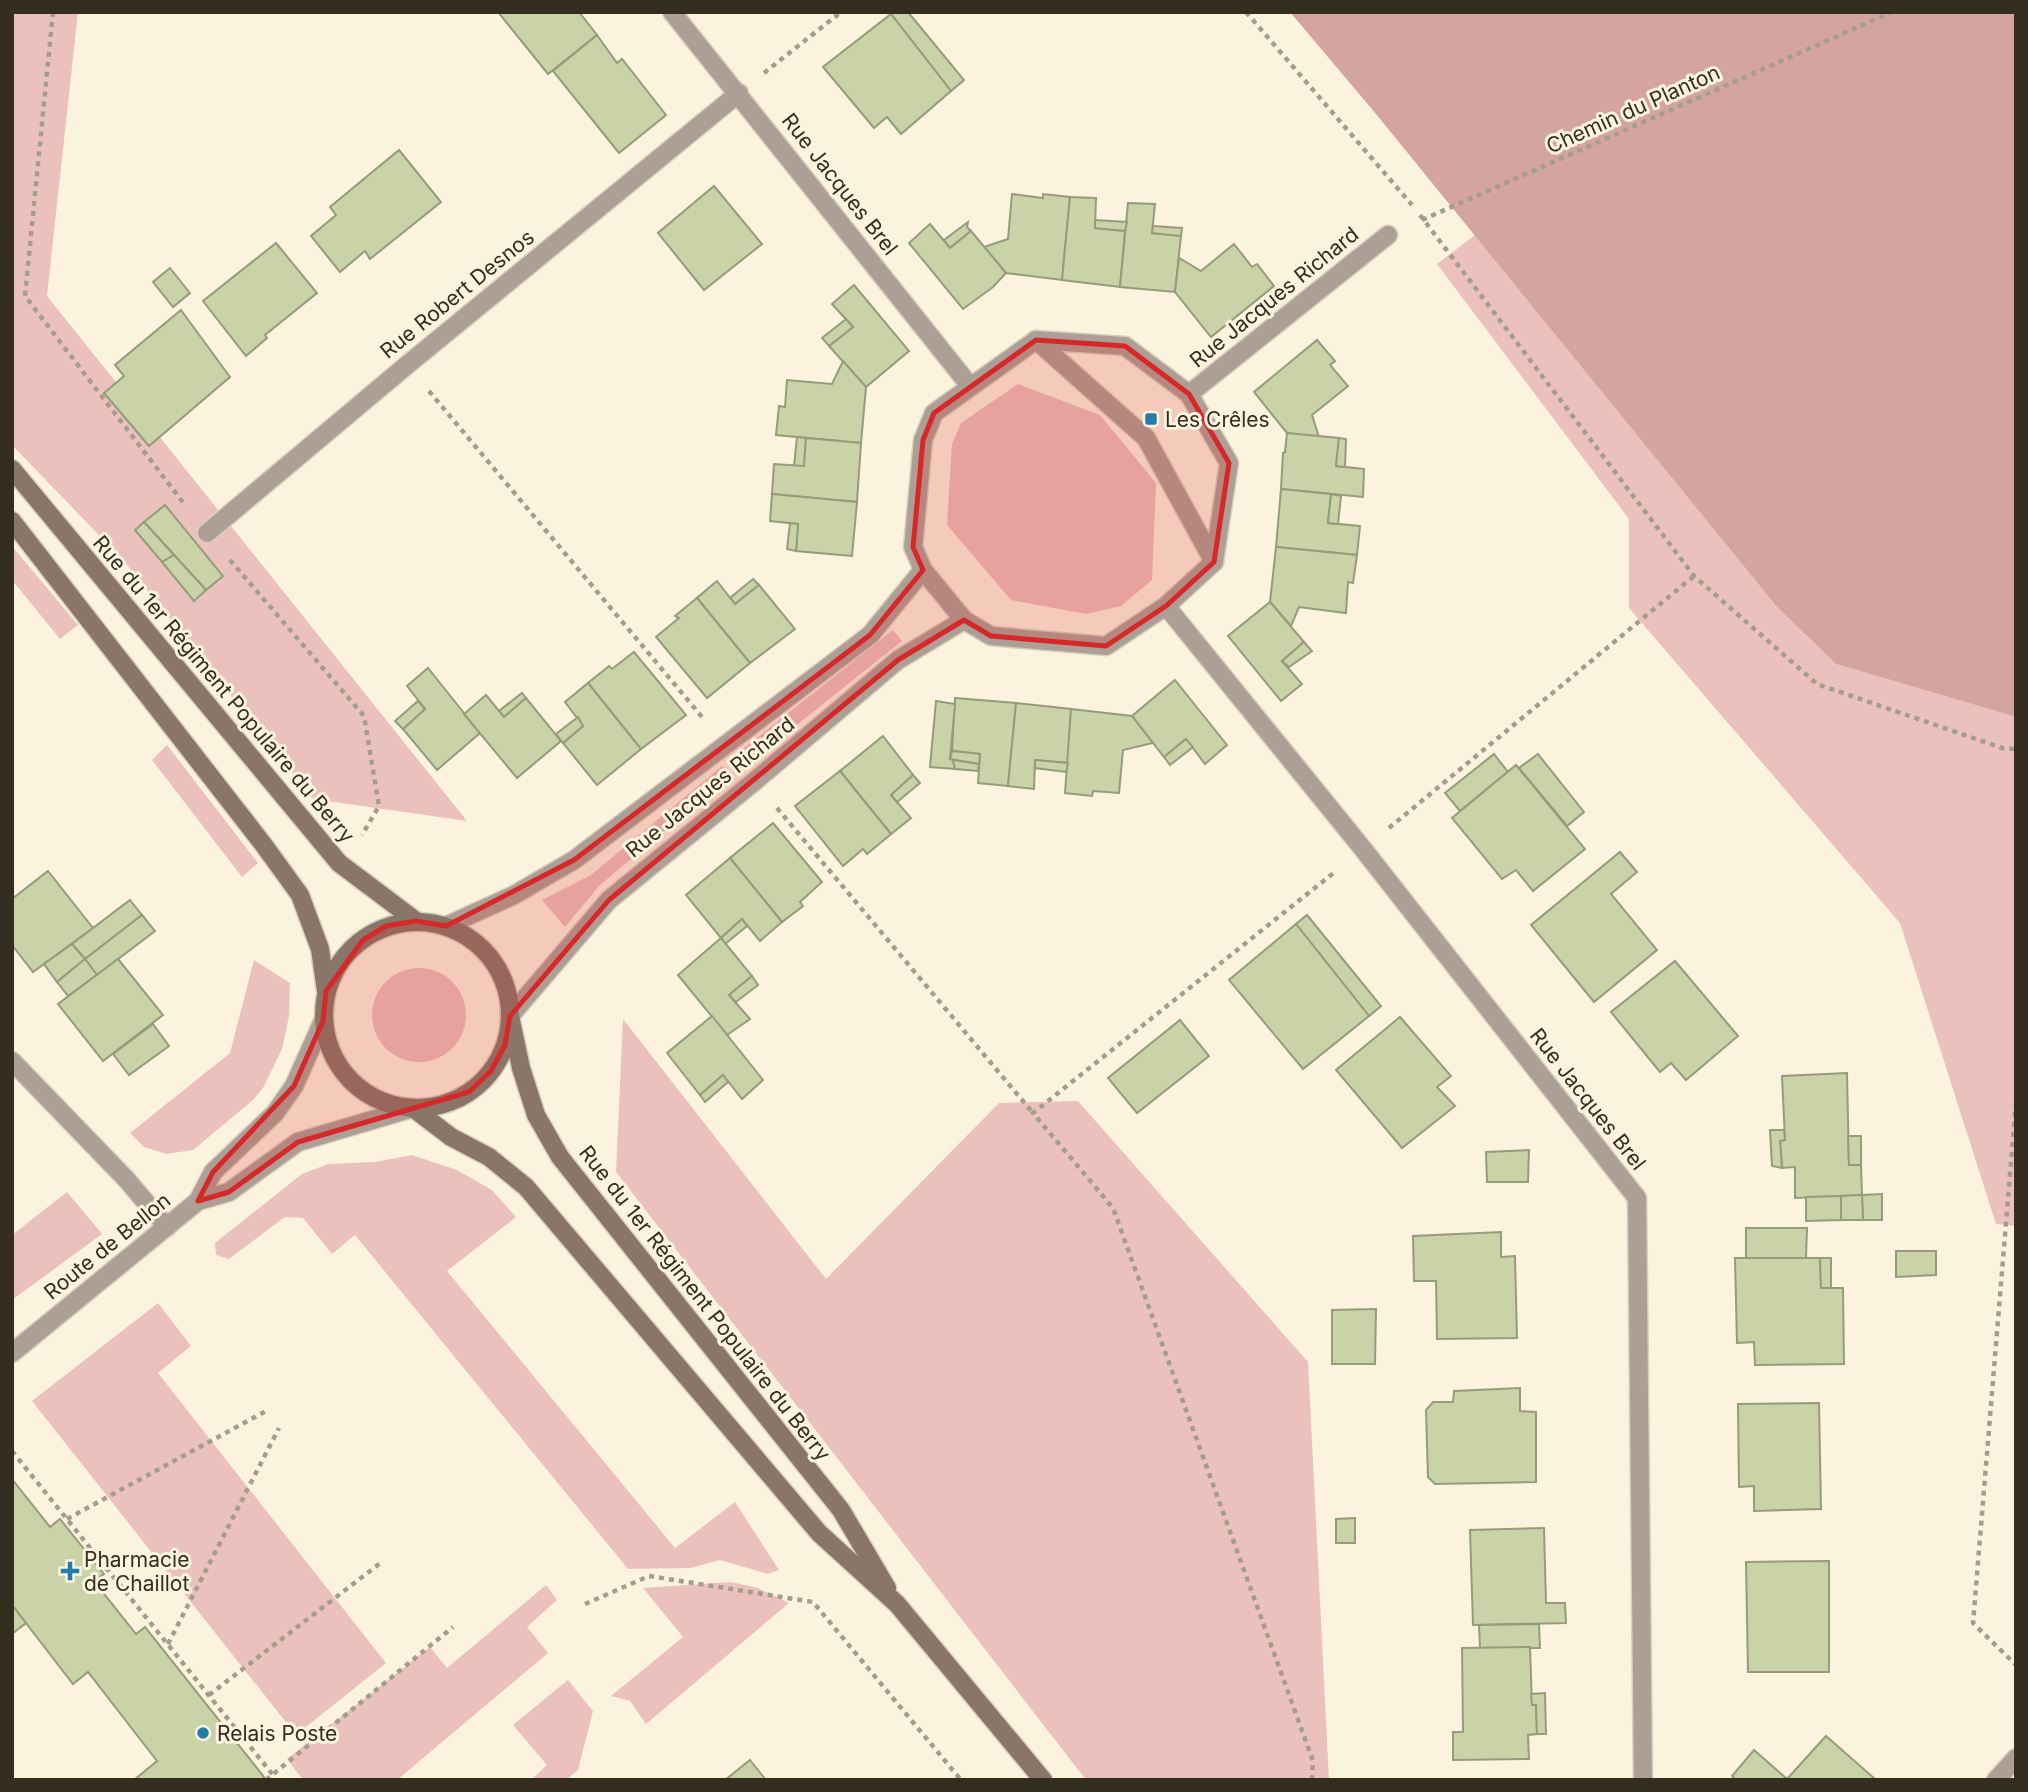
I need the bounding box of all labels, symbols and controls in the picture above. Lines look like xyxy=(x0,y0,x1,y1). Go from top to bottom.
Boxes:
street label: Chemin du Planton xyxy=(1542,59,1724,159)
street label: Rue Jacques Brel xyxy=(777,108,903,260)
street label: Rue Jacques Richard xyxy=(1185,221,1363,373)
street label: Rue Robert Desnos xyxy=(375,224,539,364)
place label: Les Crêles xyxy=(1165,407,1270,432)
marker: Les Crêles xyxy=(1143,411,1159,427)
street label: Rue du 1er Régiment Populaire du Berry xyxy=(88,530,360,848)
street label: Rue Jacques Richard xyxy=(621,711,799,863)
street label: Rue Jacques Brel xyxy=(1525,1023,1651,1175)
street label: Rue du 1er Régiment Populaire du Berry xyxy=(574,1140,836,1466)
street label: Route de Bellon xyxy=(39,1187,175,1305)
place label: Pharmacie de Chaillot xyxy=(84,1547,189,1596)
marker: Pharmacie de Chaillot xyxy=(62,1563,78,1579)
place label: Relais Poste xyxy=(217,1721,337,1746)
marker: Relais Poste xyxy=(195,1725,211,1741)

